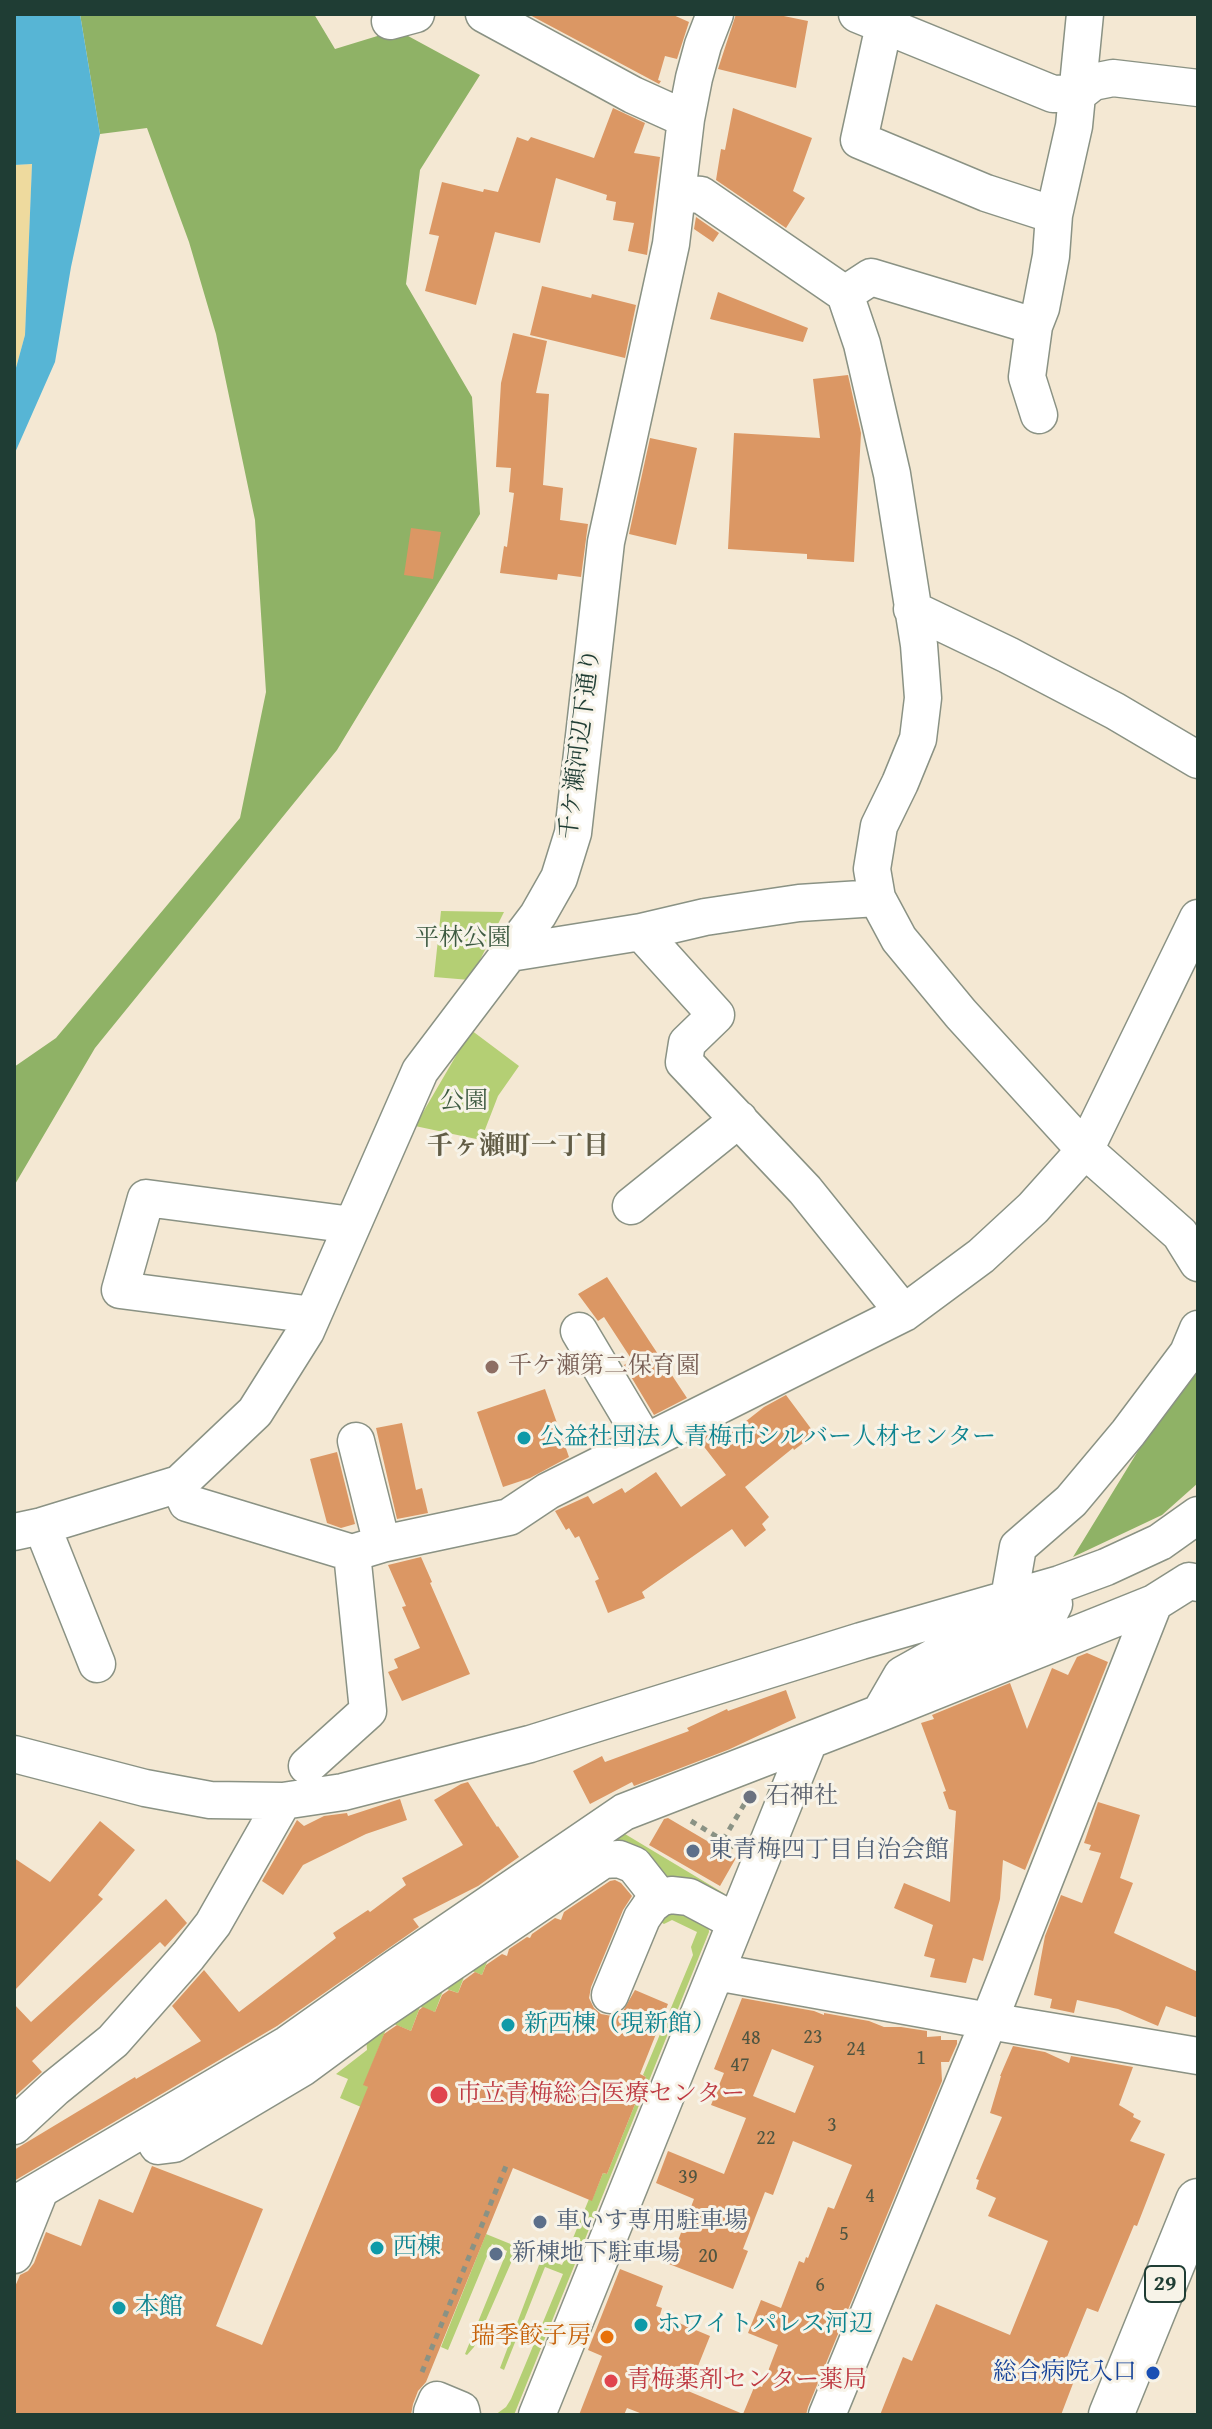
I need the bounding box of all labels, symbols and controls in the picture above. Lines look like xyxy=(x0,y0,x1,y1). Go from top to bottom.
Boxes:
street label: 千ケ瀬河辺下通り xyxy=(555,647,607,841)
park label: 平林公園 xyxy=(415,925,511,953)
park label: 公園 xyxy=(440,1088,488,1116)
district label: 千ヶ瀬町一丁目 xyxy=(427,1131,609,1163)
place label: 千ケ瀬第二保育園 xyxy=(508,1353,700,1381)
marker: 千ケ瀬第二保育園 xyxy=(483,1358,501,1376)
place label: 公益社団法人青梅市シルバー人材センター xyxy=(540,1424,996,1452)
marker: 公益社団法人青梅市シルバー人材センター xyxy=(515,1429,533,1447)
place label: 石神社 xyxy=(766,1783,838,1811)
marker: 石神社 xyxy=(741,1788,759,1806)
place label: 東青梅四丁目自治会館 xyxy=(709,1837,949,1865)
marker: 東青梅四丁目自治会館 xyxy=(684,1842,702,1860)
place label: 新西棟（現新館） xyxy=(524,2011,716,2039)
marker: 新西棟（現新館） xyxy=(499,2016,517,2034)
house number: 23 xyxy=(803,2026,823,2050)
house number: 48 xyxy=(741,2027,761,2051)
house number: 24 xyxy=(846,2038,866,2062)
house number: 1 xyxy=(916,2047,926,2071)
house number: 47 xyxy=(730,2054,750,2078)
place label: 市立青梅総合医療センター xyxy=(457,2081,745,2109)
marker: 市立青梅総合医療センター xyxy=(428,2084,450,2106)
house number: 3 xyxy=(827,2114,837,2138)
house number: 22 xyxy=(756,2127,776,2151)
house number: 39 xyxy=(678,2166,698,2190)
house number: 4 xyxy=(865,2185,875,2209)
place label: 車いす専用駐車場 xyxy=(556,2208,748,2236)
marker: 車いす専用駐車場 xyxy=(531,2213,549,2231)
house number: 5 xyxy=(839,2223,849,2247)
place label: 西棟 xyxy=(393,2234,441,2262)
marker: 西棟 xyxy=(368,2239,386,2257)
place label: 新棟地下駐車場 xyxy=(512,2240,680,2268)
marker: 新棟地下駐車場 xyxy=(487,2245,505,2263)
house number: 20 xyxy=(698,2245,718,2269)
road number: 29 xyxy=(1145,2266,1185,2302)
house number: 6 xyxy=(815,2274,825,2298)
place label: 本館 xyxy=(135,2294,183,2322)
marker: 本館 xyxy=(110,2299,128,2317)
place label: ホワイトパレス河辺 xyxy=(657,2311,873,2339)
marker: ホワイトパレス河辺 xyxy=(632,2316,650,2334)
place label: 瑞季餃子房 xyxy=(471,2323,591,2351)
marker: 瑞季餃子房 xyxy=(598,2328,616,2346)
place label: 総合病院入口 xyxy=(993,2359,1137,2387)
marker: 総合病院入口 xyxy=(1144,2364,1162,2382)
place label: 青梅薬剤センター薬局 xyxy=(627,2367,867,2395)
marker: 青梅薬剤センター薬局 xyxy=(602,2372,620,2390)

